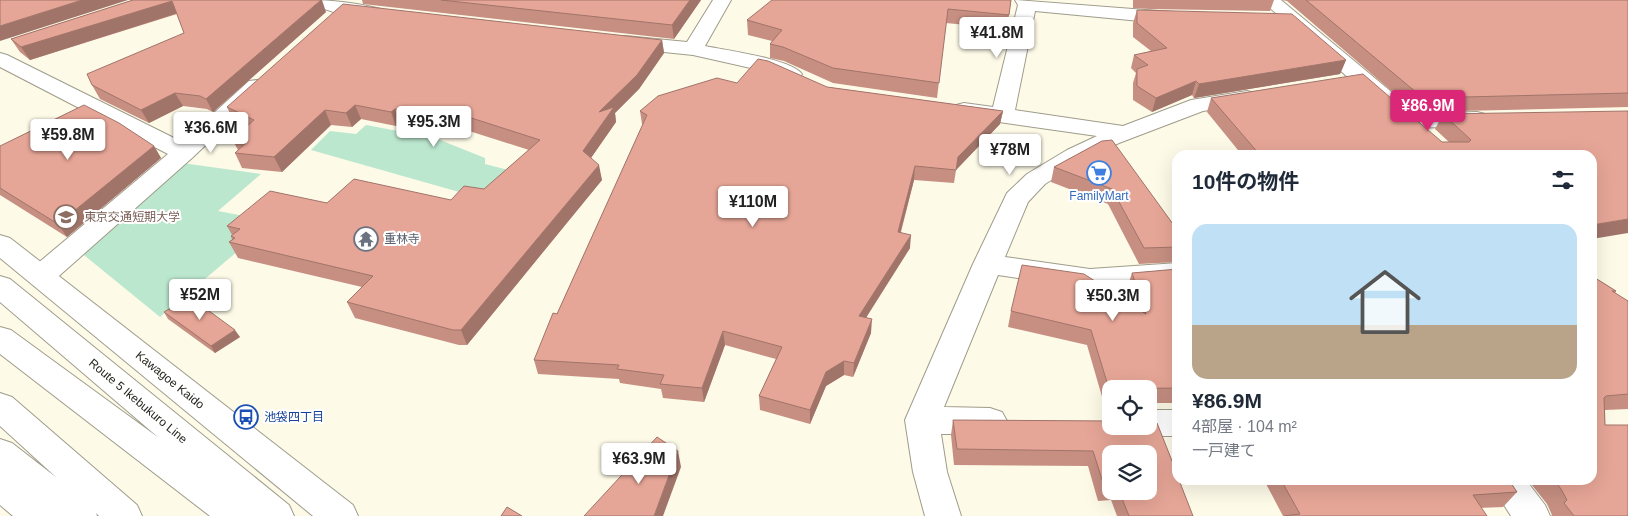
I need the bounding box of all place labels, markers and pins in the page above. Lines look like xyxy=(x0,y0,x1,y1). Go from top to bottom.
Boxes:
pin: ¥41.8M xyxy=(956,17,1038,59)
pin: ¥86.9M xyxy=(1387,90,1469,132)
pin: ¥95.3M xyxy=(393,106,475,148)
pin: ¥36.6M xyxy=(170,112,252,154)
pin: ¥59.8M xyxy=(27,119,109,161)
pin: ¥78M xyxy=(980,134,1040,176)
supermarket icon: FamilyMart xyxy=(1086,160,1112,186)
pin: ¥110M xyxy=(718,186,788,228)
place label: FamilyMart xyxy=(1069,189,1129,203)
school or university icon: 東京交通短期大学 xyxy=(53,204,79,230)
place label: 東京交通短期大学 xyxy=(84,210,180,224)
temple icon: 重林寺 xyxy=(353,226,379,252)
place label: 重林寺 xyxy=(384,232,420,246)
pin: ¥52M xyxy=(170,278,230,321)
pin: ¥50.3M xyxy=(1072,280,1154,322)
bus stop icon: 池袋四丁目 xyxy=(233,404,259,430)
place label: 池袋四丁目 xyxy=(264,410,324,424)
pin: ¥63.9M xyxy=(598,442,680,485)

